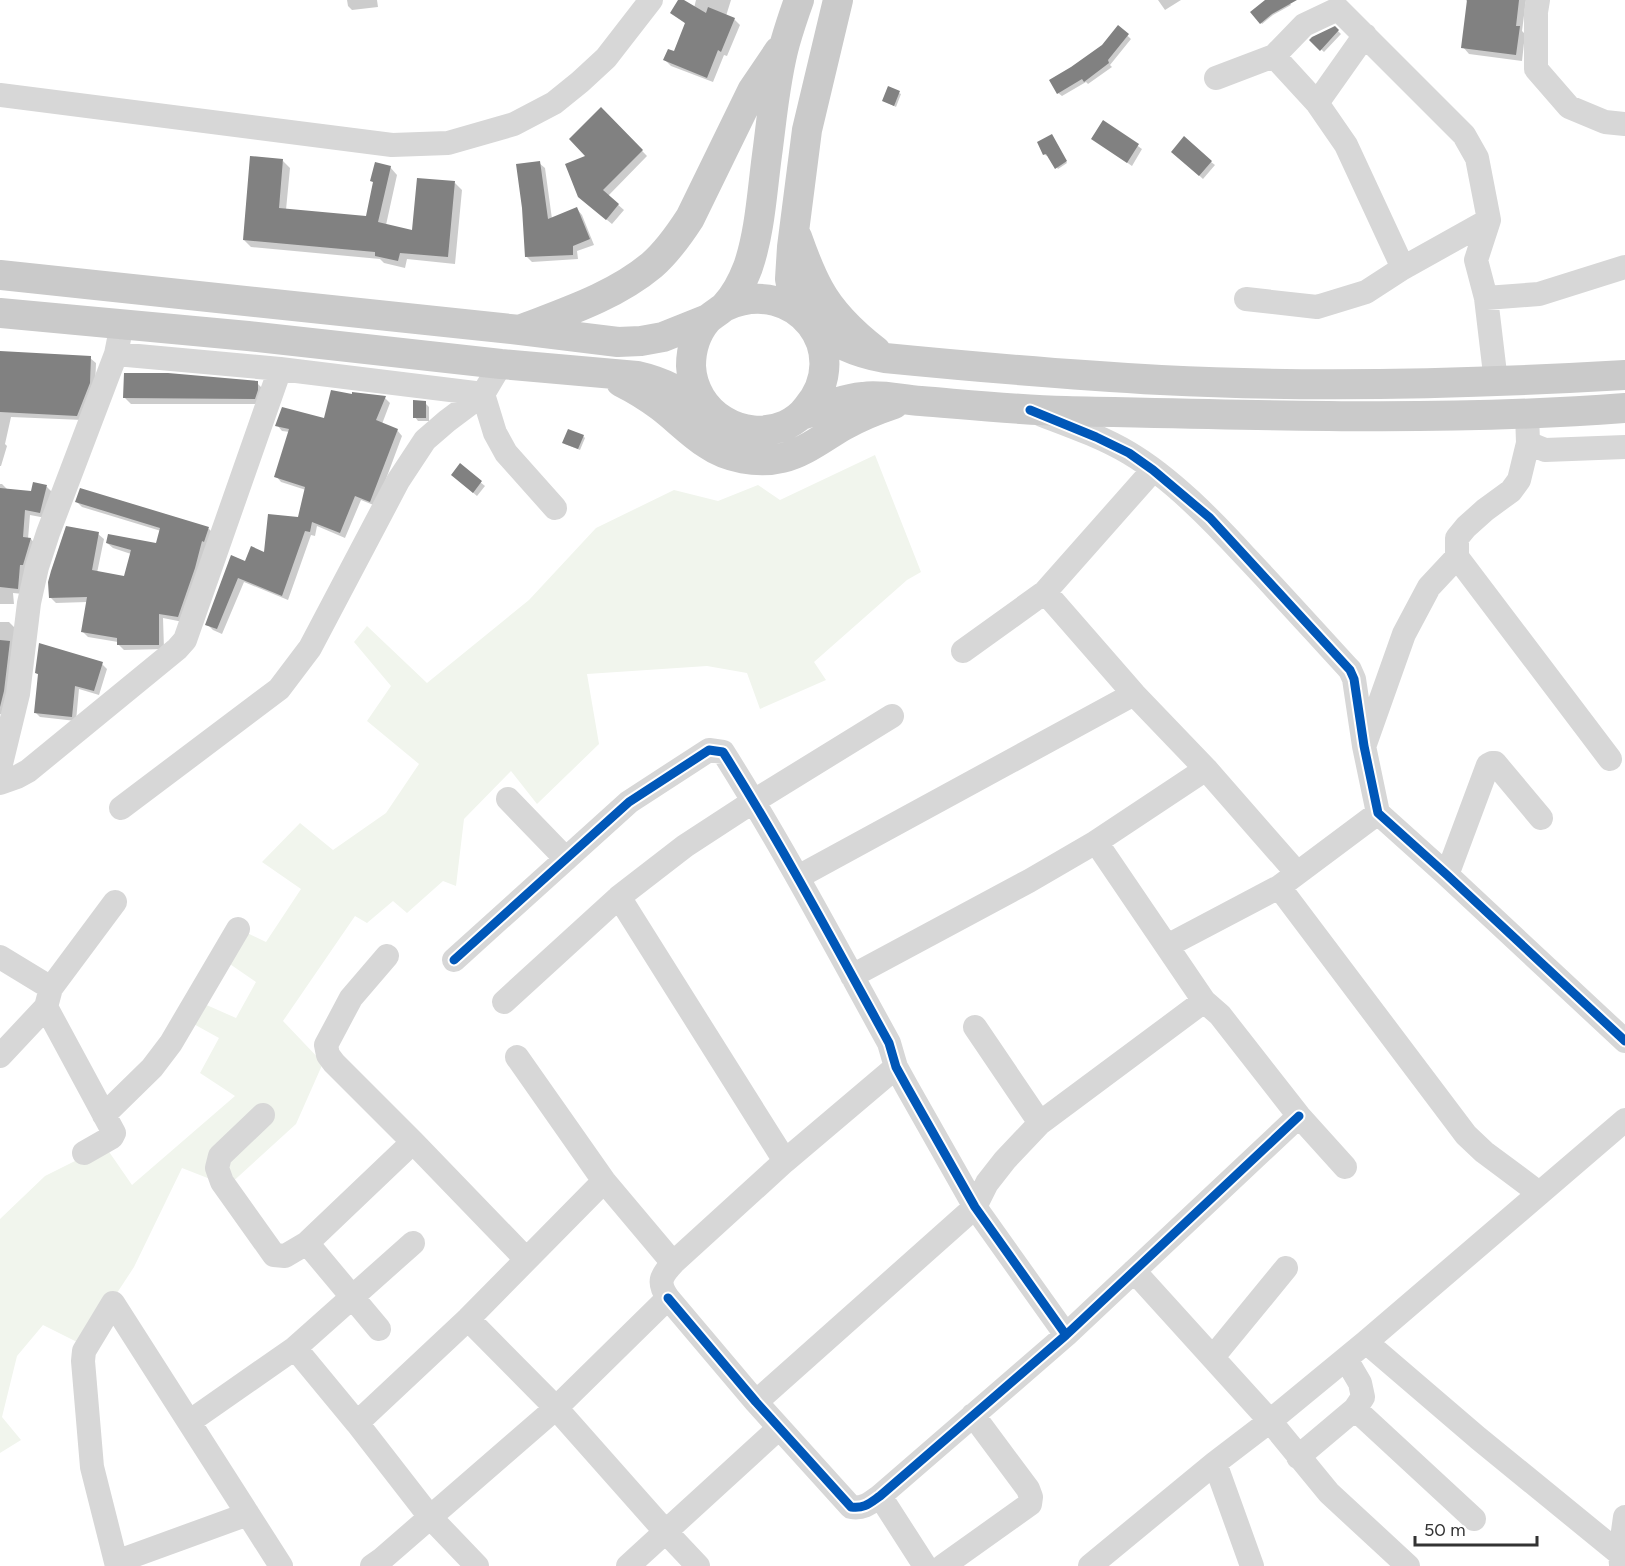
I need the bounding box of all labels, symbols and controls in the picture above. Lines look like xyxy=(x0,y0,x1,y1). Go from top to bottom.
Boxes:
scale bar xyxy=(1415,1509,1536,1547)
text: 50 m xyxy=(1424,1519,1466,1541)

